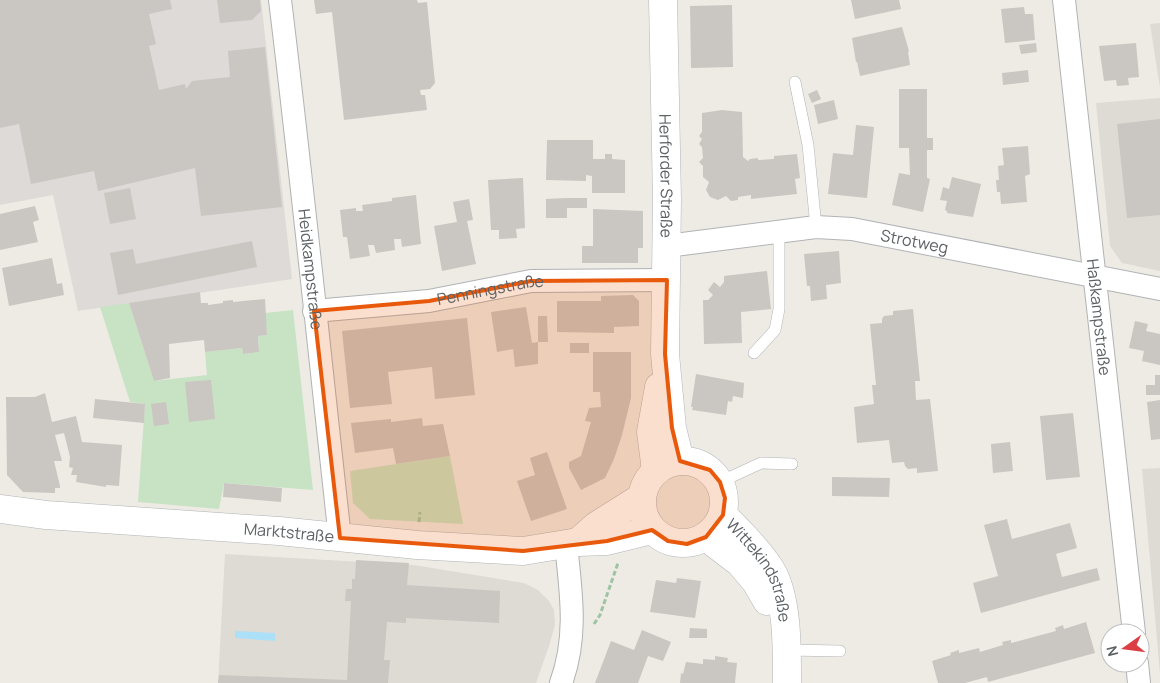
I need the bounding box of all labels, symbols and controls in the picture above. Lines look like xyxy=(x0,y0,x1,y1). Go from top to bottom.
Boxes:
street label: Herforder Straße xyxy=(654,114,678,238)
street label: Heidkampstraße xyxy=(293,208,328,331)
street label: Strotweg xyxy=(879,224,950,259)
street label: Haßkampstraße xyxy=(1082,258,1116,377)
street label: Penningstraße xyxy=(435,270,544,310)
street label: Wittekindstraße xyxy=(721,513,796,623)
street label: Marktstraße xyxy=(243,518,335,548)
north arrow xyxy=(1100,623,1150,673)
text: N xyxy=(1101,644,1122,658)

